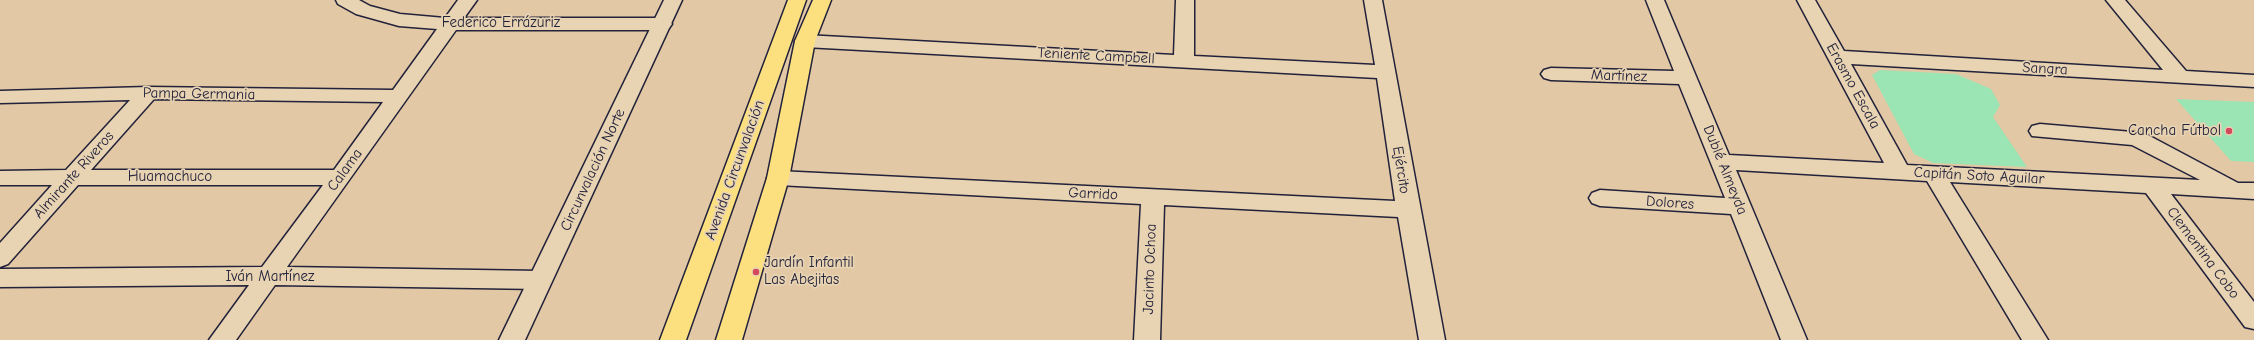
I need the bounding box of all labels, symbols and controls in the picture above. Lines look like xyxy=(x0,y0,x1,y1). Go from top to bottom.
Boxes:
street label: Federico Errázuriz xyxy=(442,14,560,32)
street label: Erasmo Escala xyxy=(1822,40,1884,132)
street label: Teniente Campbell xyxy=(1037,44,1155,68)
street label: Sangra xyxy=(2022,59,2068,79)
street label: Martínez xyxy=(1591,66,1647,86)
street label: Pampa Germania xyxy=(143,84,255,104)
street label: Avenida Circunvalación xyxy=(701,98,769,242)
street label: Circunvalación Norte xyxy=(557,106,629,234)
place label: Cancha Fútbol xyxy=(2128,122,2221,140)
street label: Dublé Almeyda xyxy=(1699,123,1751,217)
marker: Cancha Fútbol xyxy=(2224,126,2234,136)
street label: Almirante Riveros xyxy=(30,128,118,222)
street label: Calama xyxy=(324,145,366,195)
street label: Ejército xyxy=(1388,145,1414,195)
street label: Capitán Soto Aguilar xyxy=(1913,164,2045,188)
street label: Huamachuco xyxy=(128,168,212,186)
street label: Garrido xyxy=(1068,184,1118,204)
street label: Dolores xyxy=(1645,192,1695,214)
street label: Clementina Cobo xyxy=(2163,204,2243,302)
street label: Jacinto Ochoa xyxy=(1139,223,1161,315)
place label: Jardín Infantil Las Abejitas xyxy=(764,254,854,289)
marker: Jardín Infantil Las Abejitas xyxy=(751,267,761,277)
street label: Iván Martínez xyxy=(225,268,315,286)

